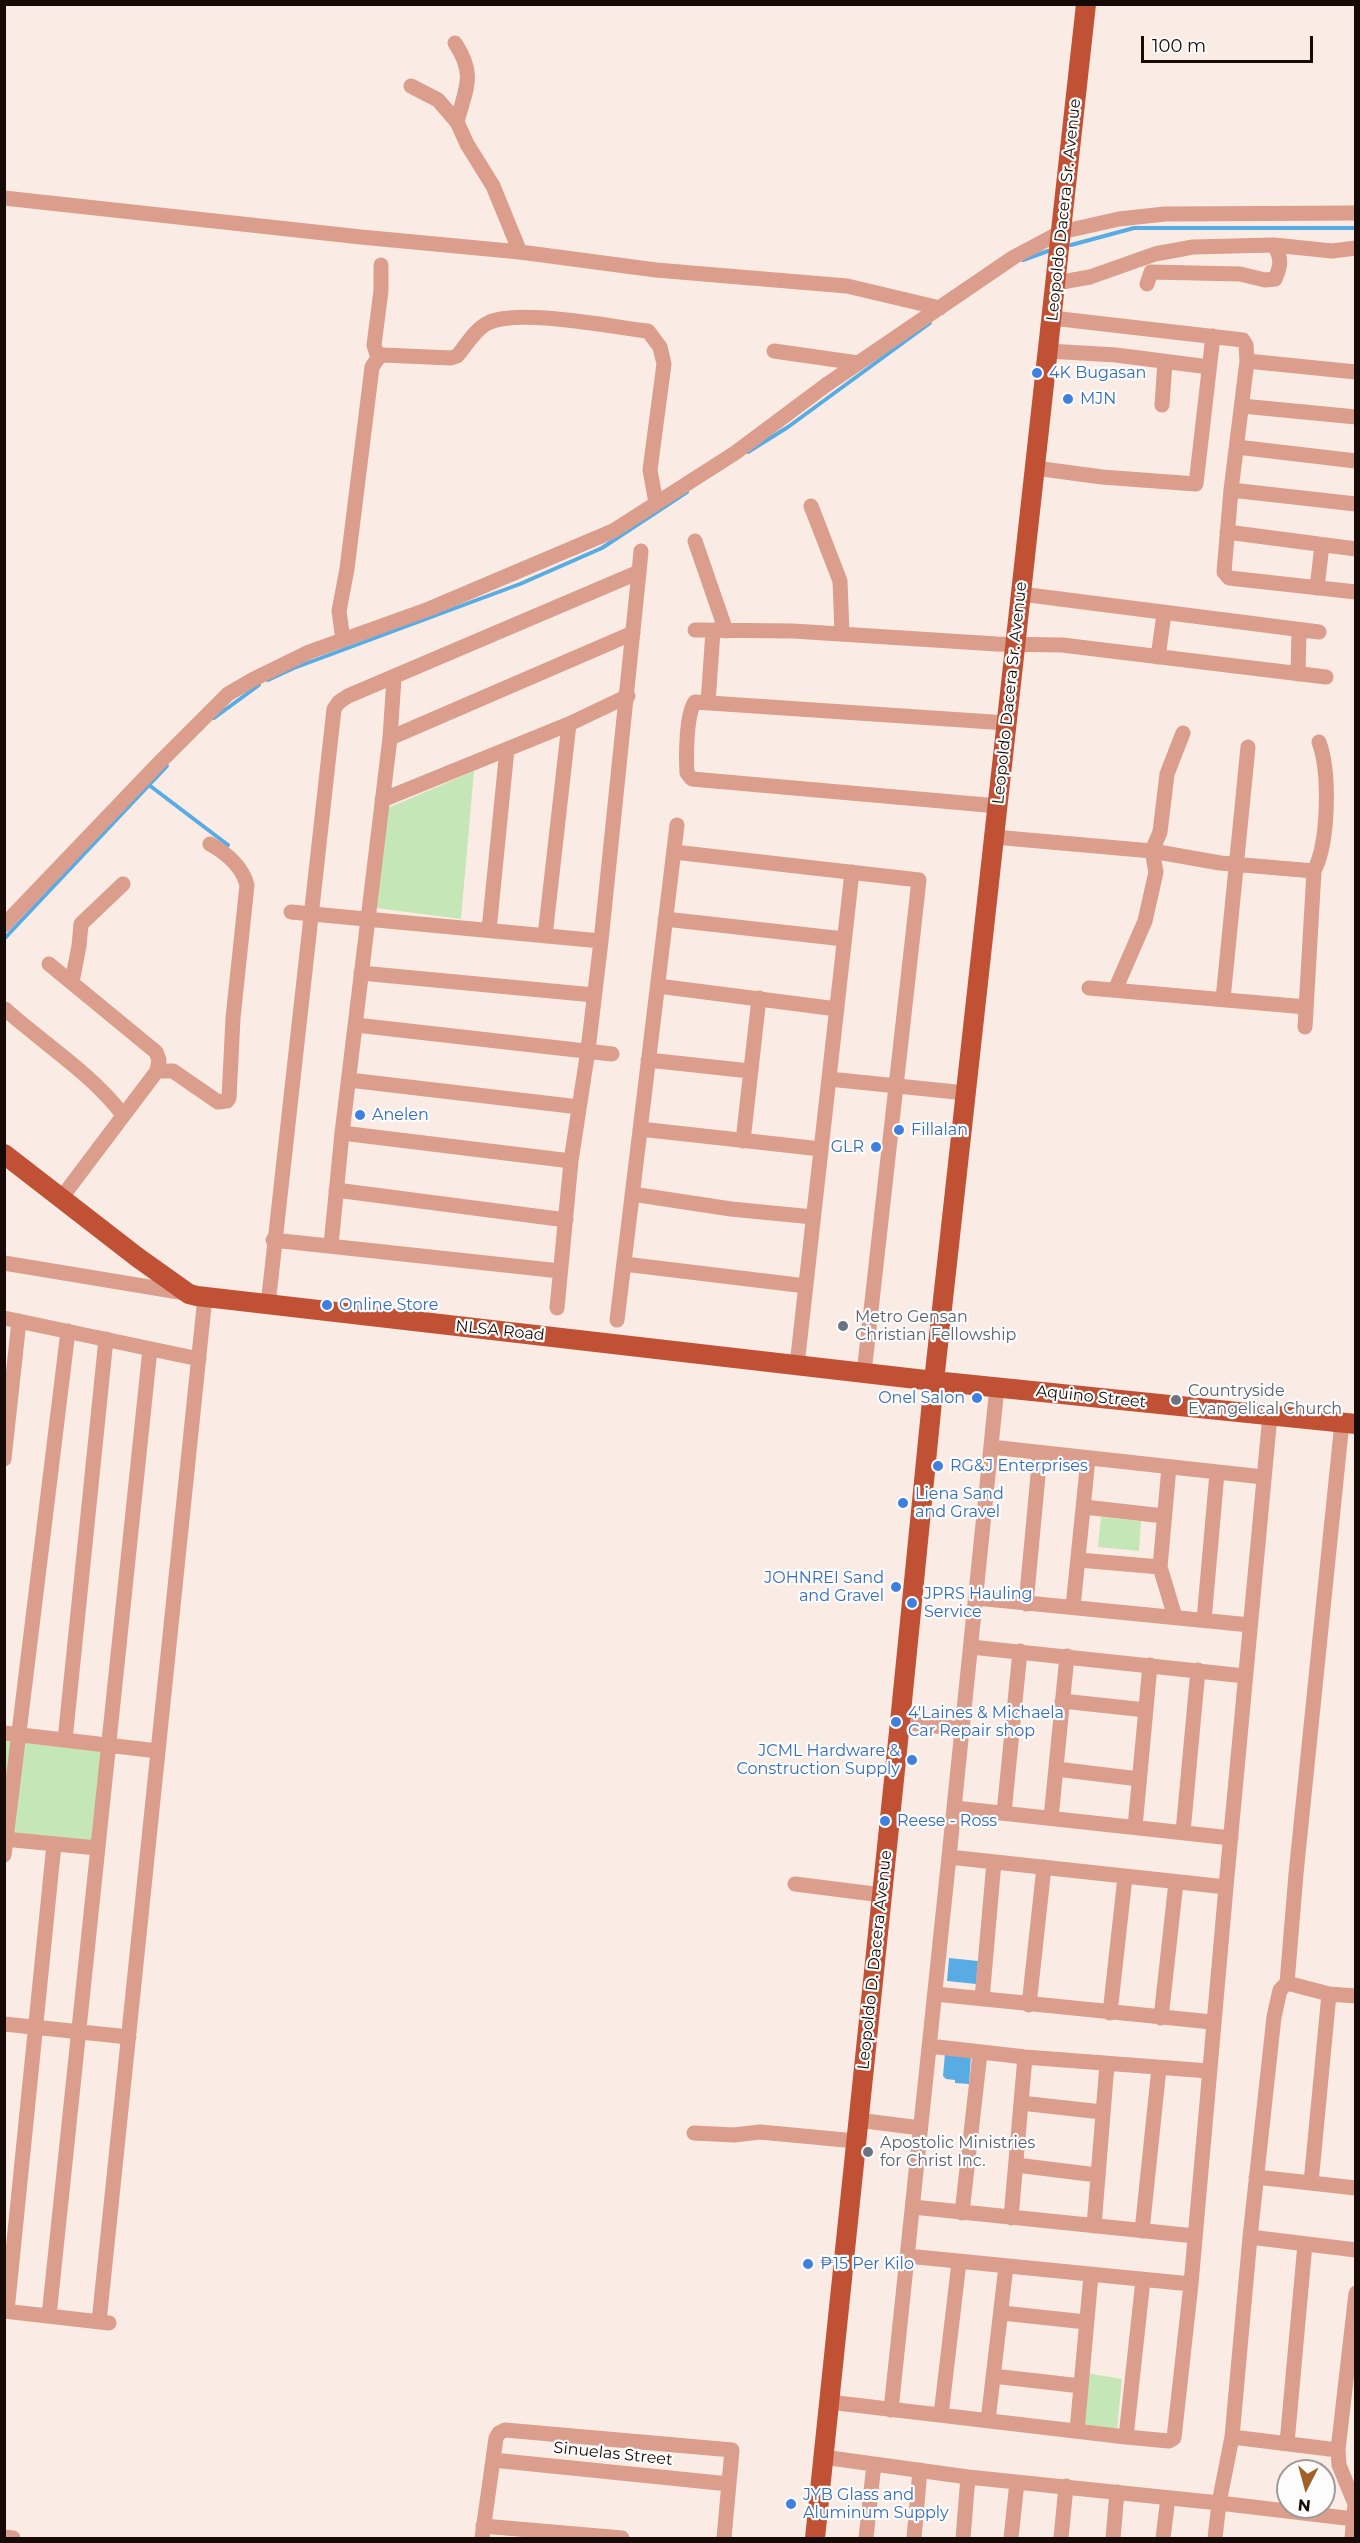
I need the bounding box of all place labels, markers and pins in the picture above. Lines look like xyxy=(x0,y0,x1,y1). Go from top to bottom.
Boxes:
place label: 4K Bugasan xyxy=(1049,363,1146,383)
marker: 4K Bugasan xyxy=(1030,366,1044,380)
place label: MJN xyxy=(1080,389,1116,409)
marker: MJN xyxy=(1061,392,1075,406)
place label: Anelen xyxy=(372,1105,429,1125)
marker: Anelen xyxy=(353,1108,367,1122)
place label: Fillalan xyxy=(911,1120,968,1140)
marker: Fillalan xyxy=(892,1123,906,1137)
place label: GLR xyxy=(831,1137,864,1157)
marker: GLR xyxy=(869,1140,883,1154)
place label: Online Store xyxy=(339,1295,438,1315)
marker: Online Store xyxy=(320,1298,334,1312)
place label: Metro Gensan Christian Fellowship xyxy=(855,1307,1016,1345)
marker: Metro Gensan Christian Fellowship xyxy=(836,1319,850,1333)
place label: Countryside Evangelical Church xyxy=(1188,1381,1342,1419)
place label: Onel Salon xyxy=(878,1388,965,1408)
marker: Onel Salon xyxy=(970,1391,984,1405)
marker: Countryside Evangelical Church xyxy=(1169,1393,1183,1407)
place label: RG&J Enterprises xyxy=(950,1456,1088,1476)
marker: RG&J Enterprises xyxy=(931,1459,945,1473)
place label: Liena Sand and Gravel xyxy=(915,1484,1004,1522)
marker: Liena Sand and Gravel xyxy=(896,1496,910,1510)
place label: JOHNREI Sand and Gravel xyxy=(764,1568,884,1606)
marker: JOHNREI Sand and Gravel xyxy=(889,1580,903,1594)
place label: JPRS Hauling Service xyxy=(924,1584,1033,1622)
marker: JPRS Hauling Service xyxy=(905,1596,919,1610)
place label: 4'Laines & Michaela Car Repair shop xyxy=(908,1703,1064,1741)
marker: 4'Laines & Michaela Car Repair shop xyxy=(889,1715,903,1729)
place label: JCML Hardware & Construction Supply xyxy=(737,1741,900,1779)
marker: JCML Hardware & Construction Supply xyxy=(905,1753,919,1767)
place label: Reese - Ross xyxy=(897,1811,997,1831)
marker: Reese - Ross xyxy=(878,1814,892,1828)
place label: Apostolic Ministries for Christ Inc. xyxy=(880,2133,1035,2171)
marker: Apostolic Ministries for Christ Inc. xyxy=(861,2145,875,2159)
place label: ₱15 Per Kilo xyxy=(820,2254,914,2274)
marker: ₱15 Per Kilo xyxy=(801,2257,815,2271)
place label: JYB Glass and Aluminum Supply xyxy=(803,2485,949,2523)
marker: JYB Glass and Aluminum Supply xyxy=(784,2497,798,2511)

